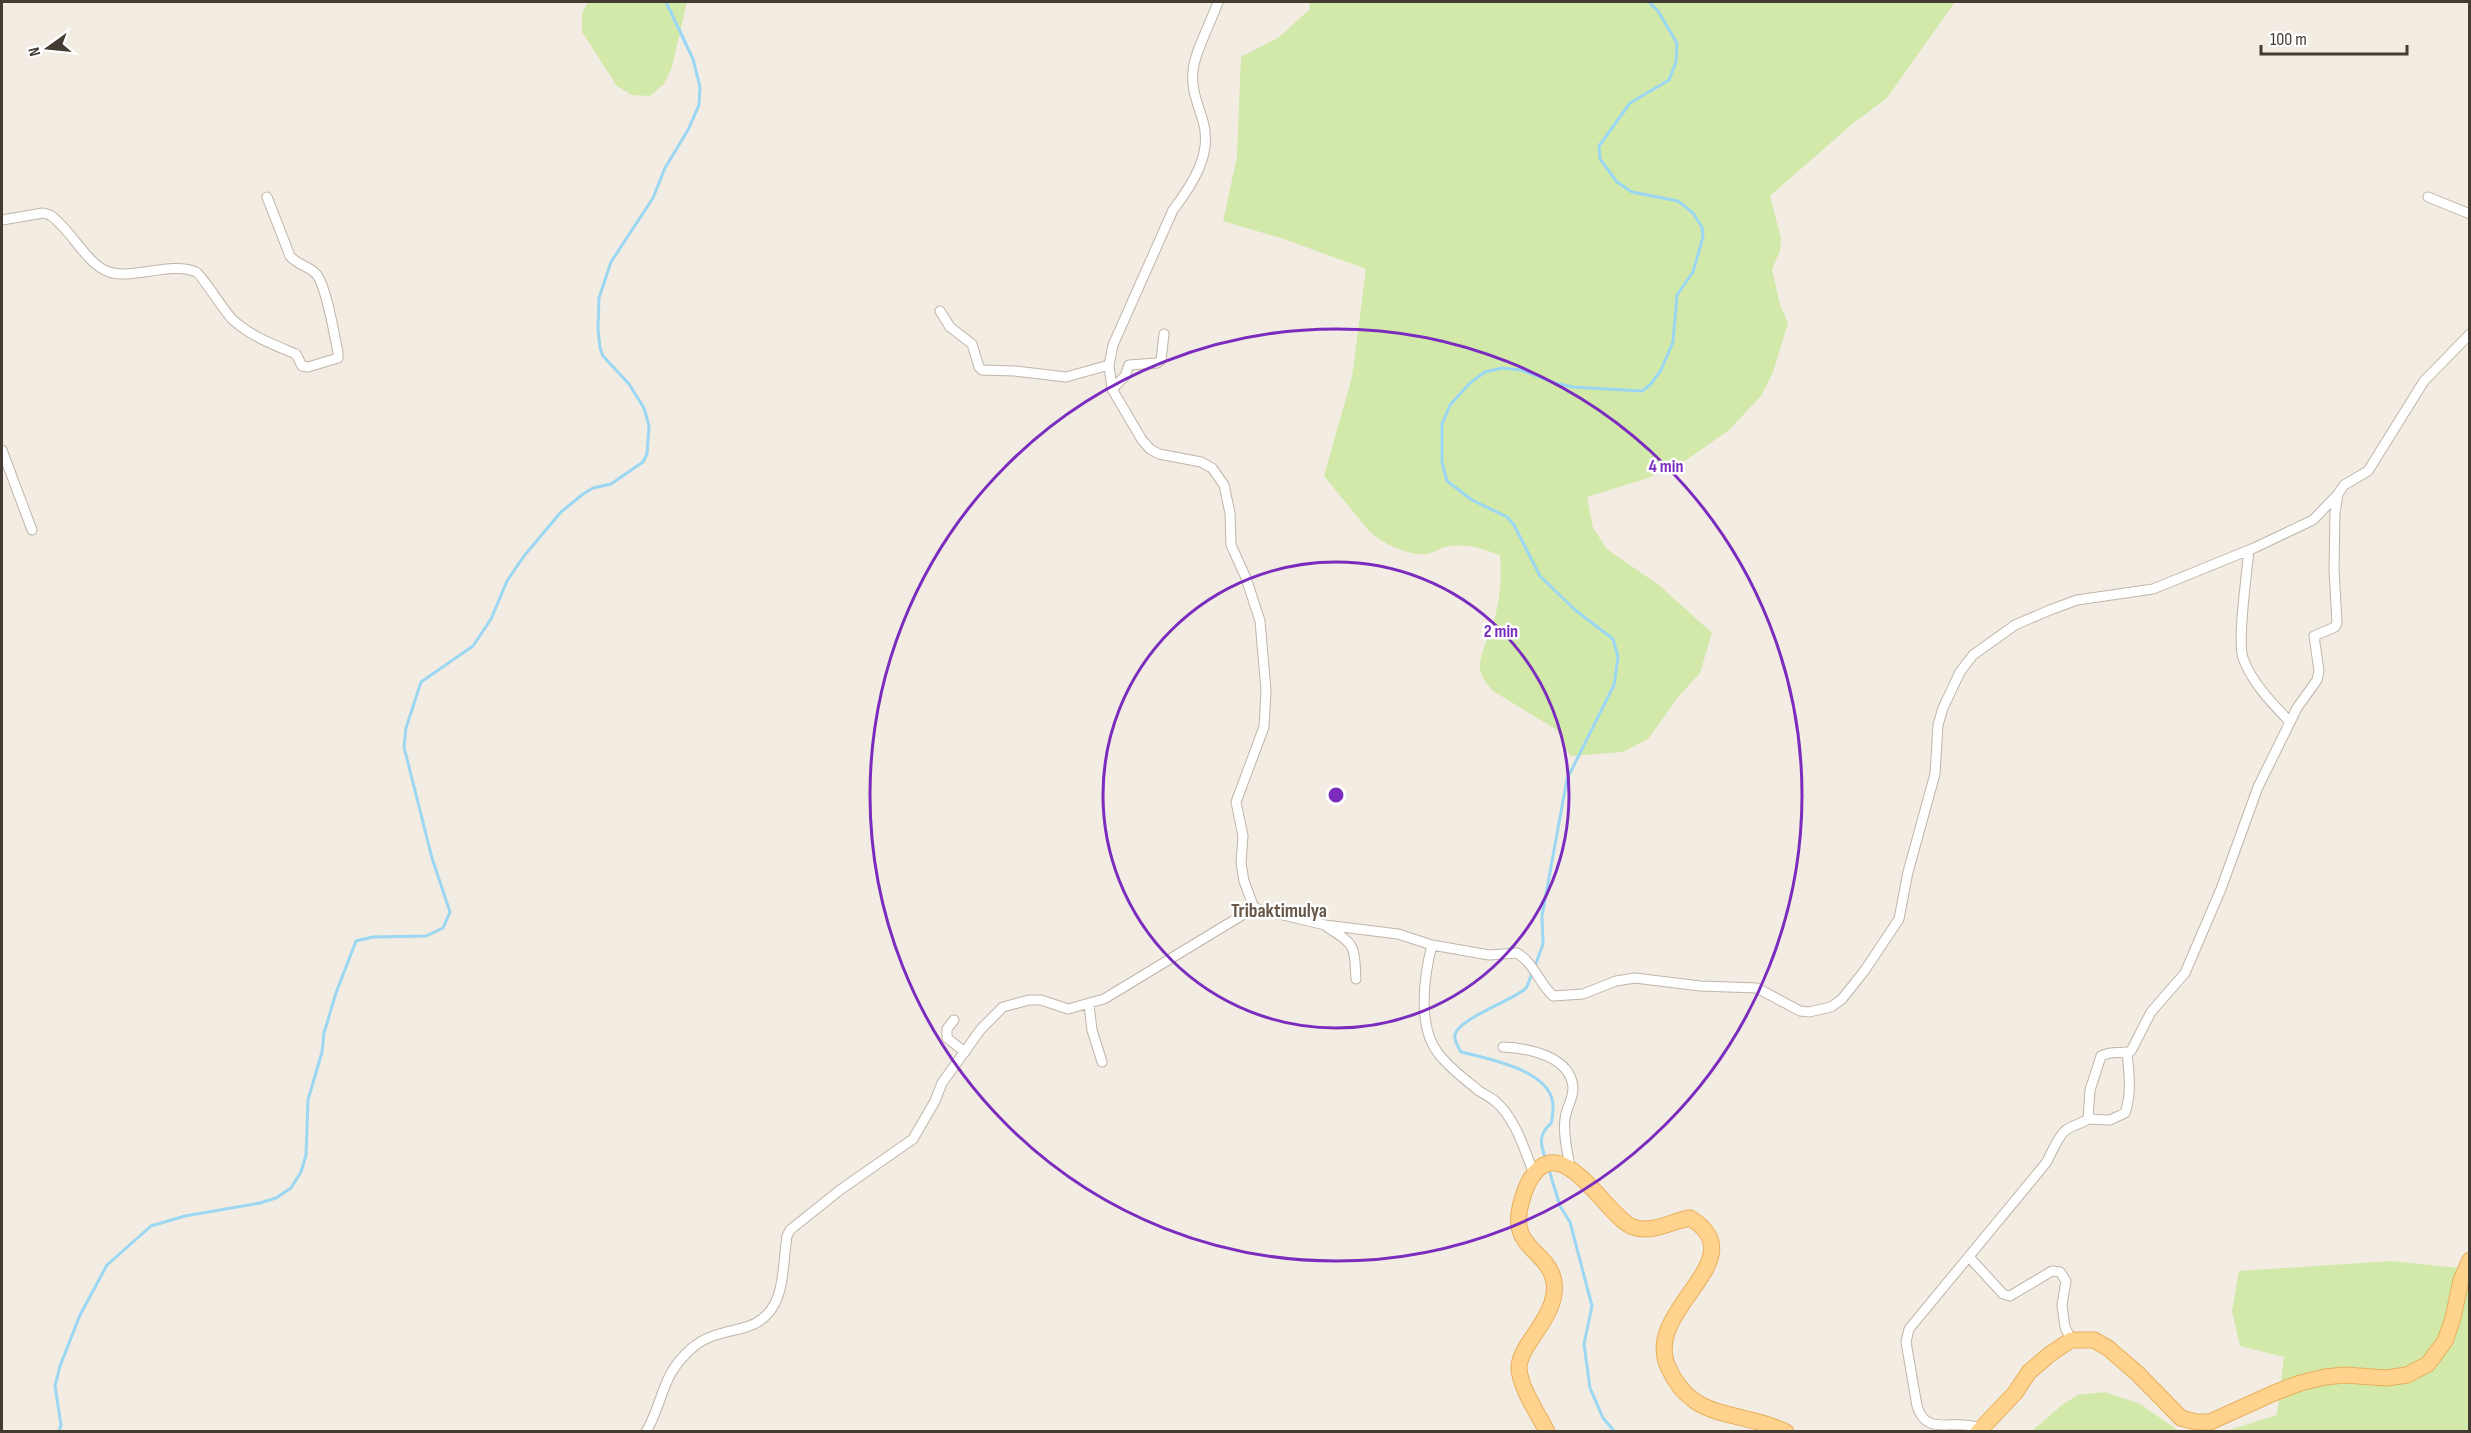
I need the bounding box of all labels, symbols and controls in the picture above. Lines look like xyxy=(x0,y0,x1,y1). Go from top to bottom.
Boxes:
north arrow xyxy=(18,18,78,78)
scale bar xyxy=(2261,18,2406,56)
text: 100 m xyxy=(2270,29,2307,50)
text: N xyxy=(25,45,45,58)
text: 4 min xyxy=(1649,456,1683,477)
text: 2 min xyxy=(1484,621,1518,642)
centre of rings xyxy=(1326,785,1346,805)
district label: Tribaktimulya xyxy=(1231,899,1327,923)

